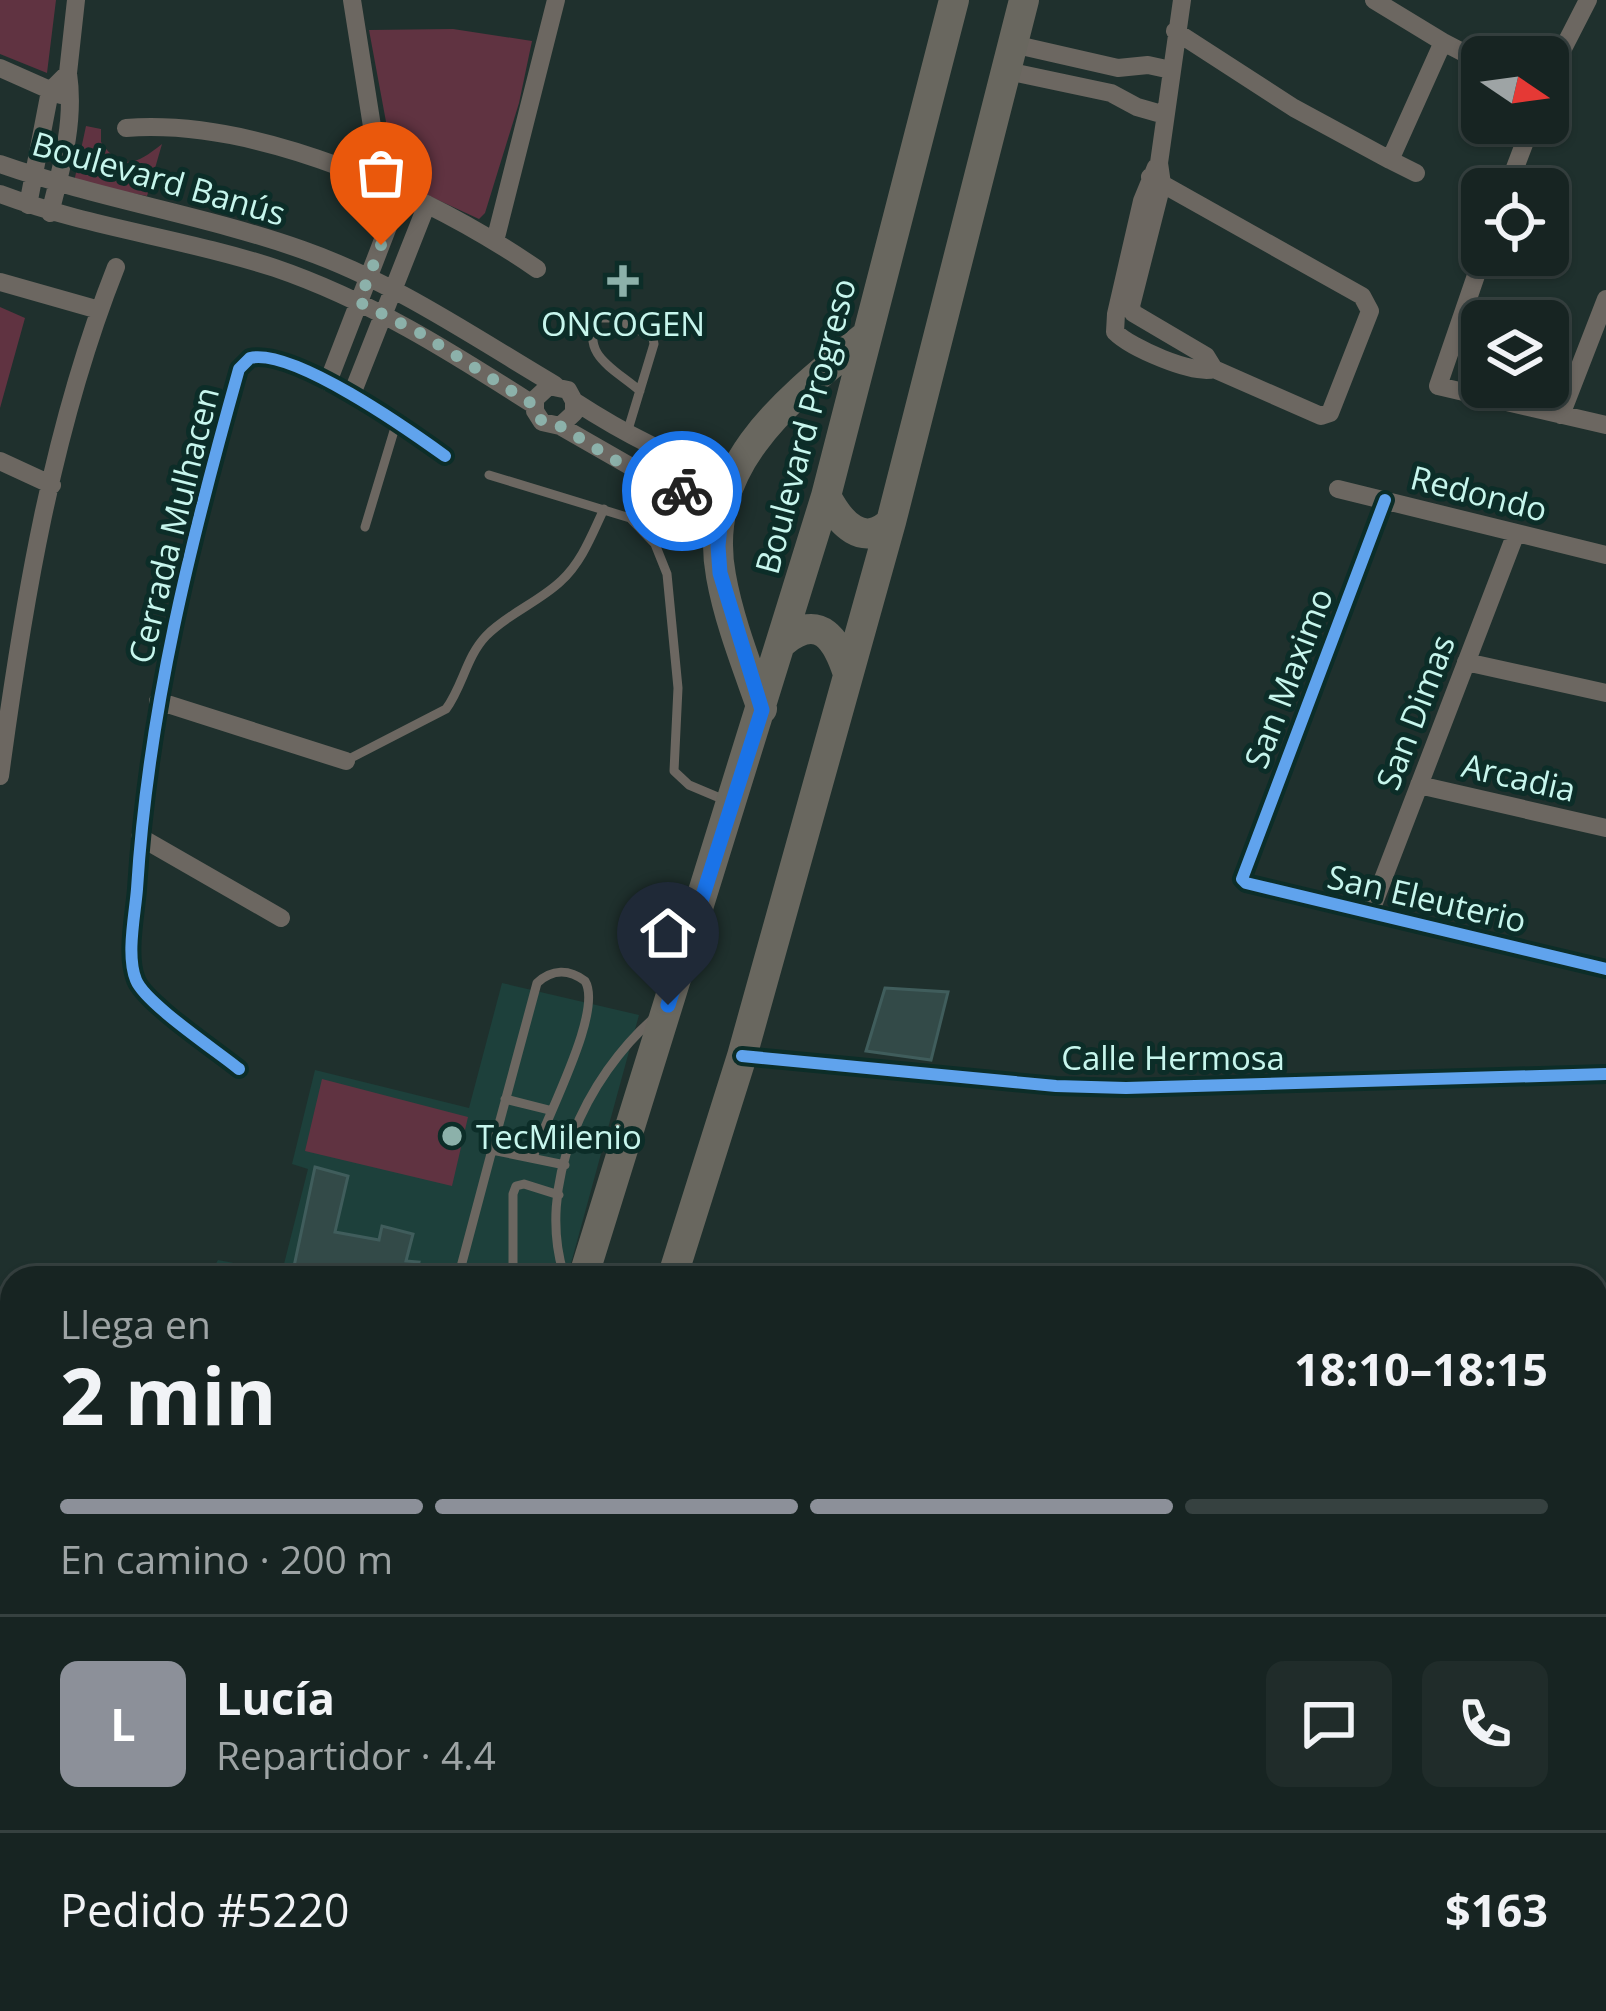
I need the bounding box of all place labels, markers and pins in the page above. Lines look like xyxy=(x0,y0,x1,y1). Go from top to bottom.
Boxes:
pin xyxy=(330,122,432,245)
marker: ONCOGEN xyxy=(607,265,639,297)
place label: ONCOGEN xyxy=(541,301,705,346)
pin xyxy=(617,882,719,1005)
place label: TecMilenio xyxy=(476,1114,642,1159)
marker: TecMilenio xyxy=(439,1123,465,1149)

